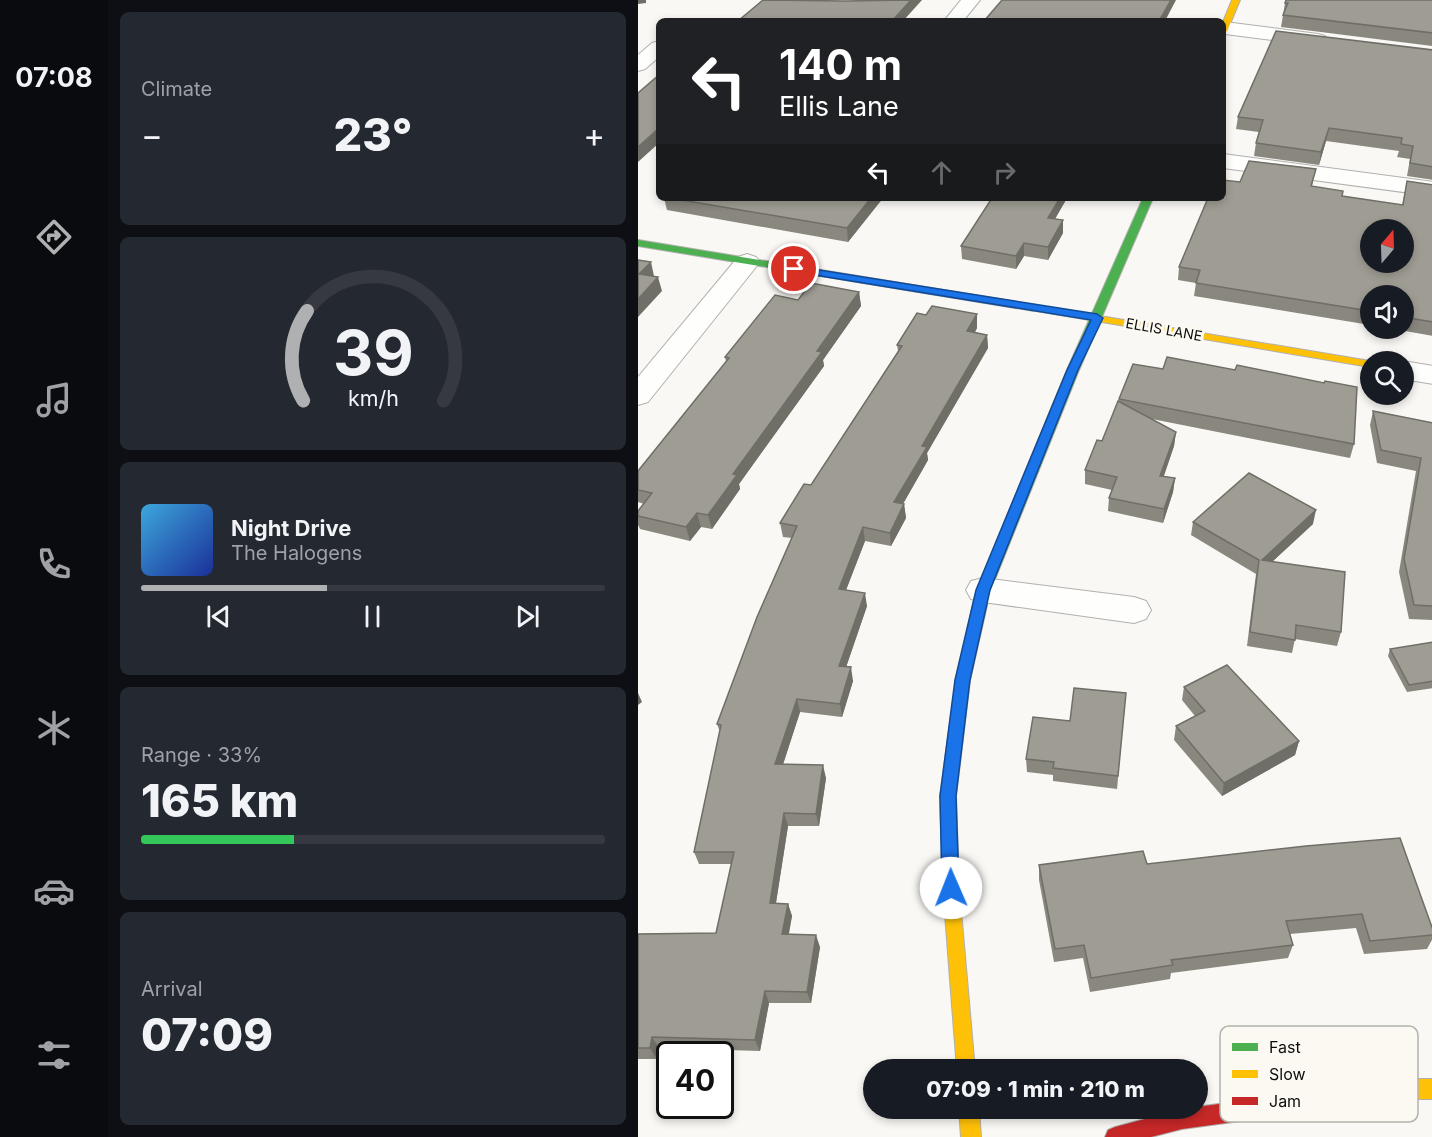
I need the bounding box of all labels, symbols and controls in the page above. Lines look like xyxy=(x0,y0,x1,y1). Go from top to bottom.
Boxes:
text: 140 m xyxy=(779,39,902,90)
icon: left xyxy=(680,42,758,120)
text: 07:08 xyxy=(15,61,93,94)
text: Climate xyxy=(141,77,212,101)
text: Ellis Lane xyxy=(779,90,899,123)
text: 23° xyxy=(334,107,412,162)
text: − xyxy=(141,115,163,155)
text: + xyxy=(583,115,605,155)
icon: left xyxy=(862,156,895,189)
icon: ahead xyxy=(925,156,958,189)
icon: right xyxy=(988,156,1021,189)
icon: directions xyxy=(33,216,75,258)
north arrow xyxy=(1360,219,1414,273)
map controls xyxy=(1360,219,1414,405)
pin xyxy=(768,243,819,294)
icon: arrive xyxy=(777,252,810,285)
button: sound xyxy=(1360,285,1414,339)
street label: ELLIS LANE xyxy=(1124,314,1204,344)
text: 39 xyxy=(333,315,413,390)
button: search xyxy=(1360,351,1414,405)
icon: music xyxy=(33,379,75,421)
text: km/h xyxy=(348,385,398,411)
text: Night Drive xyxy=(231,515,351,541)
text: The Halogens xyxy=(231,541,362,565)
icon: phone xyxy=(33,543,75,585)
icon: previous xyxy=(202,600,235,633)
icon: pause xyxy=(356,600,389,633)
icon: next xyxy=(511,600,544,633)
icon: climate xyxy=(33,707,75,749)
text: Range · 33% xyxy=(141,743,262,767)
text: 165 km xyxy=(141,773,298,828)
position arrow xyxy=(919,856,983,920)
icon: car xyxy=(33,870,75,912)
text: Arrival xyxy=(141,977,203,1001)
text: 07:09 xyxy=(141,1007,273,1062)
legend xyxy=(1220,1026,1418,1122)
icon: filters xyxy=(33,1034,75,1076)
text: Fast xyxy=(1269,1037,1301,1057)
speed limit sign: 40 xyxy=(656,1041,734,1119)
text: Slow xyxy=(1269,1064,1306,1084)
text: 07:09 · 1 min · 210 m xyxy=(926,1076,1145,1102)
text: Jam xyxy=(1269,1091,1301,1111)

